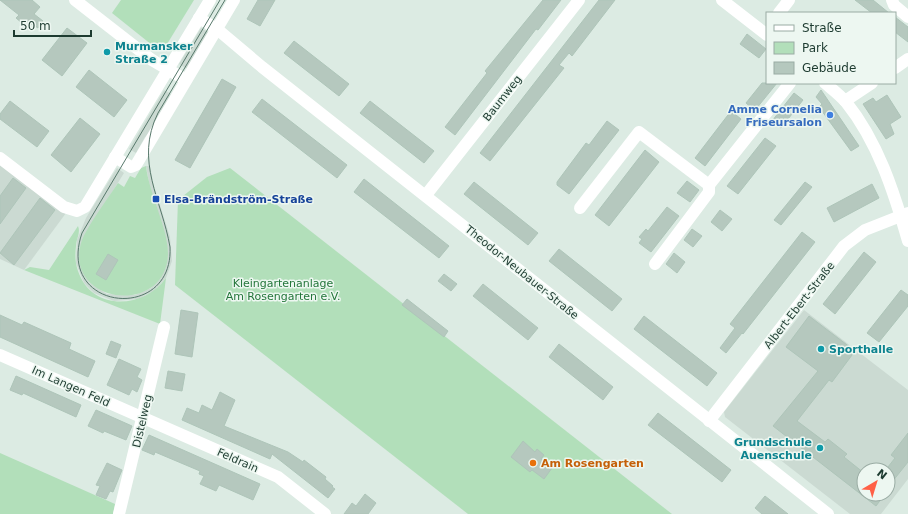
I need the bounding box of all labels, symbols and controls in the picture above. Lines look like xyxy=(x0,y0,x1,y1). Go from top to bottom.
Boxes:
scale bar xyxy=(14,12,91,38)
legend xyxy=(766,12,896,84)
text: 50 m xyxy=(20,19,51,33)
text: Straße xyxy=(802,21,842,35)
place label: Murmansker Straße 2 xyxy=(115,40,193,66)
text: Park xyxy=(802,41,828,55)
marker: Murmansker Straße 2 xyxy=(102,47,112,57)
text: Gebäude xyxy=(802,61,856,75)
street label: Baumweg xyxy=(480,73,524,124)
place label: Amme Cornelia Friseursalon xyxy=(728,103,822,129)
marker: Amme Cornelia Friseursalon xyxy=(825,110,835,120)
place label: Elsa-Brändström-Straße xyxy=(164,193,313,206)
marker: Elsa-Brändström-Straße xyxy=(151,194,161,204)
street label: Theodor-Neubauer-Straße xyxy=(462,222,581,322)
street label: Albert-Ebert-Straße xyxy=(761,259,838,351)
park label: Kleingartenanlage Am Rosengarten e.V. xyxy=(226,277,340,303)
place label: Sporthalle xyxy=(829,343,893,356)
marker: Sporthalle xyxy=(816,344,826,354)
street label: Im Langen Feld xyxy=(30,363,112,409)
street label: Distelweg xyxy=(130,393,155,449)
place label: Grundschule Auenschule xyxy=(734,436,812,462)
marker: Grundschule Auenschule xyxy=(815,443,825,453)
street label: Feldrain xyxy=(215,446,260,475)
place label: Am Rosengarten xyxy=(541,457,644,470)
marker: Am Rosengarten xyxy=(528,458,538,468)
north arrow xyxy=(856,462,896,502)
text: N xyxy=(874,467,889,482)

